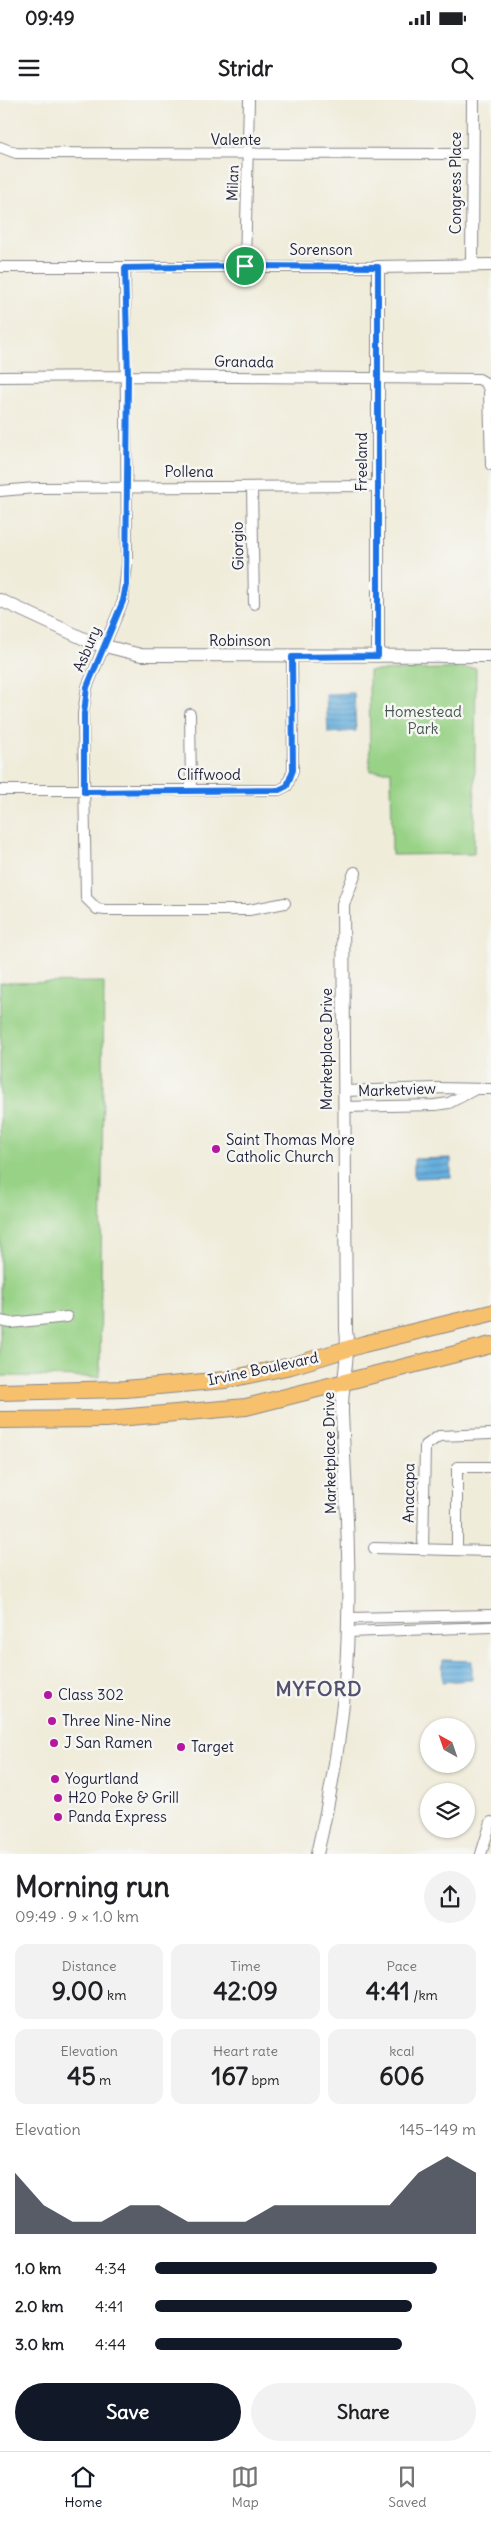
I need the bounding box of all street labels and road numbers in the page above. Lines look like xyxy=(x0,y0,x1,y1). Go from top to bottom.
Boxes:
street label: Valente xyxy=(211,130,261,149)
street label: Congress Place xyxy=(446,132,465,234)
street label: Milan xyxy=(222,164,243,201)
street label: Sorenson xyxy=(289,240,353,259)
street label: Granada xyxy=(214,351,275,372)
street label: Freeland xyxy=(352,432,371,492)
street label: Pollena xyxy=(164,462,214,481)
street label: Giorgio xyxy=(228,521,247,571)
street label: Asbury xyxy=(68,623,105,675)
street label: Robinson xyxy=(209,631,271,650)
street label: Cliffwood xyxy=(177,765,241,784)
street label: Marketplace Drive xyxy=(317,988,336,1110)
street label: Marketview xyxy=(358,1079,436,1100)
street label: Irvine Boulevard xyxy=(206,1347,320,1390)
street label: Marketplace Drive xyxy=(319,1392,340,1514)
street label: Anacapa xyxy=(398,1462,419,1523)

